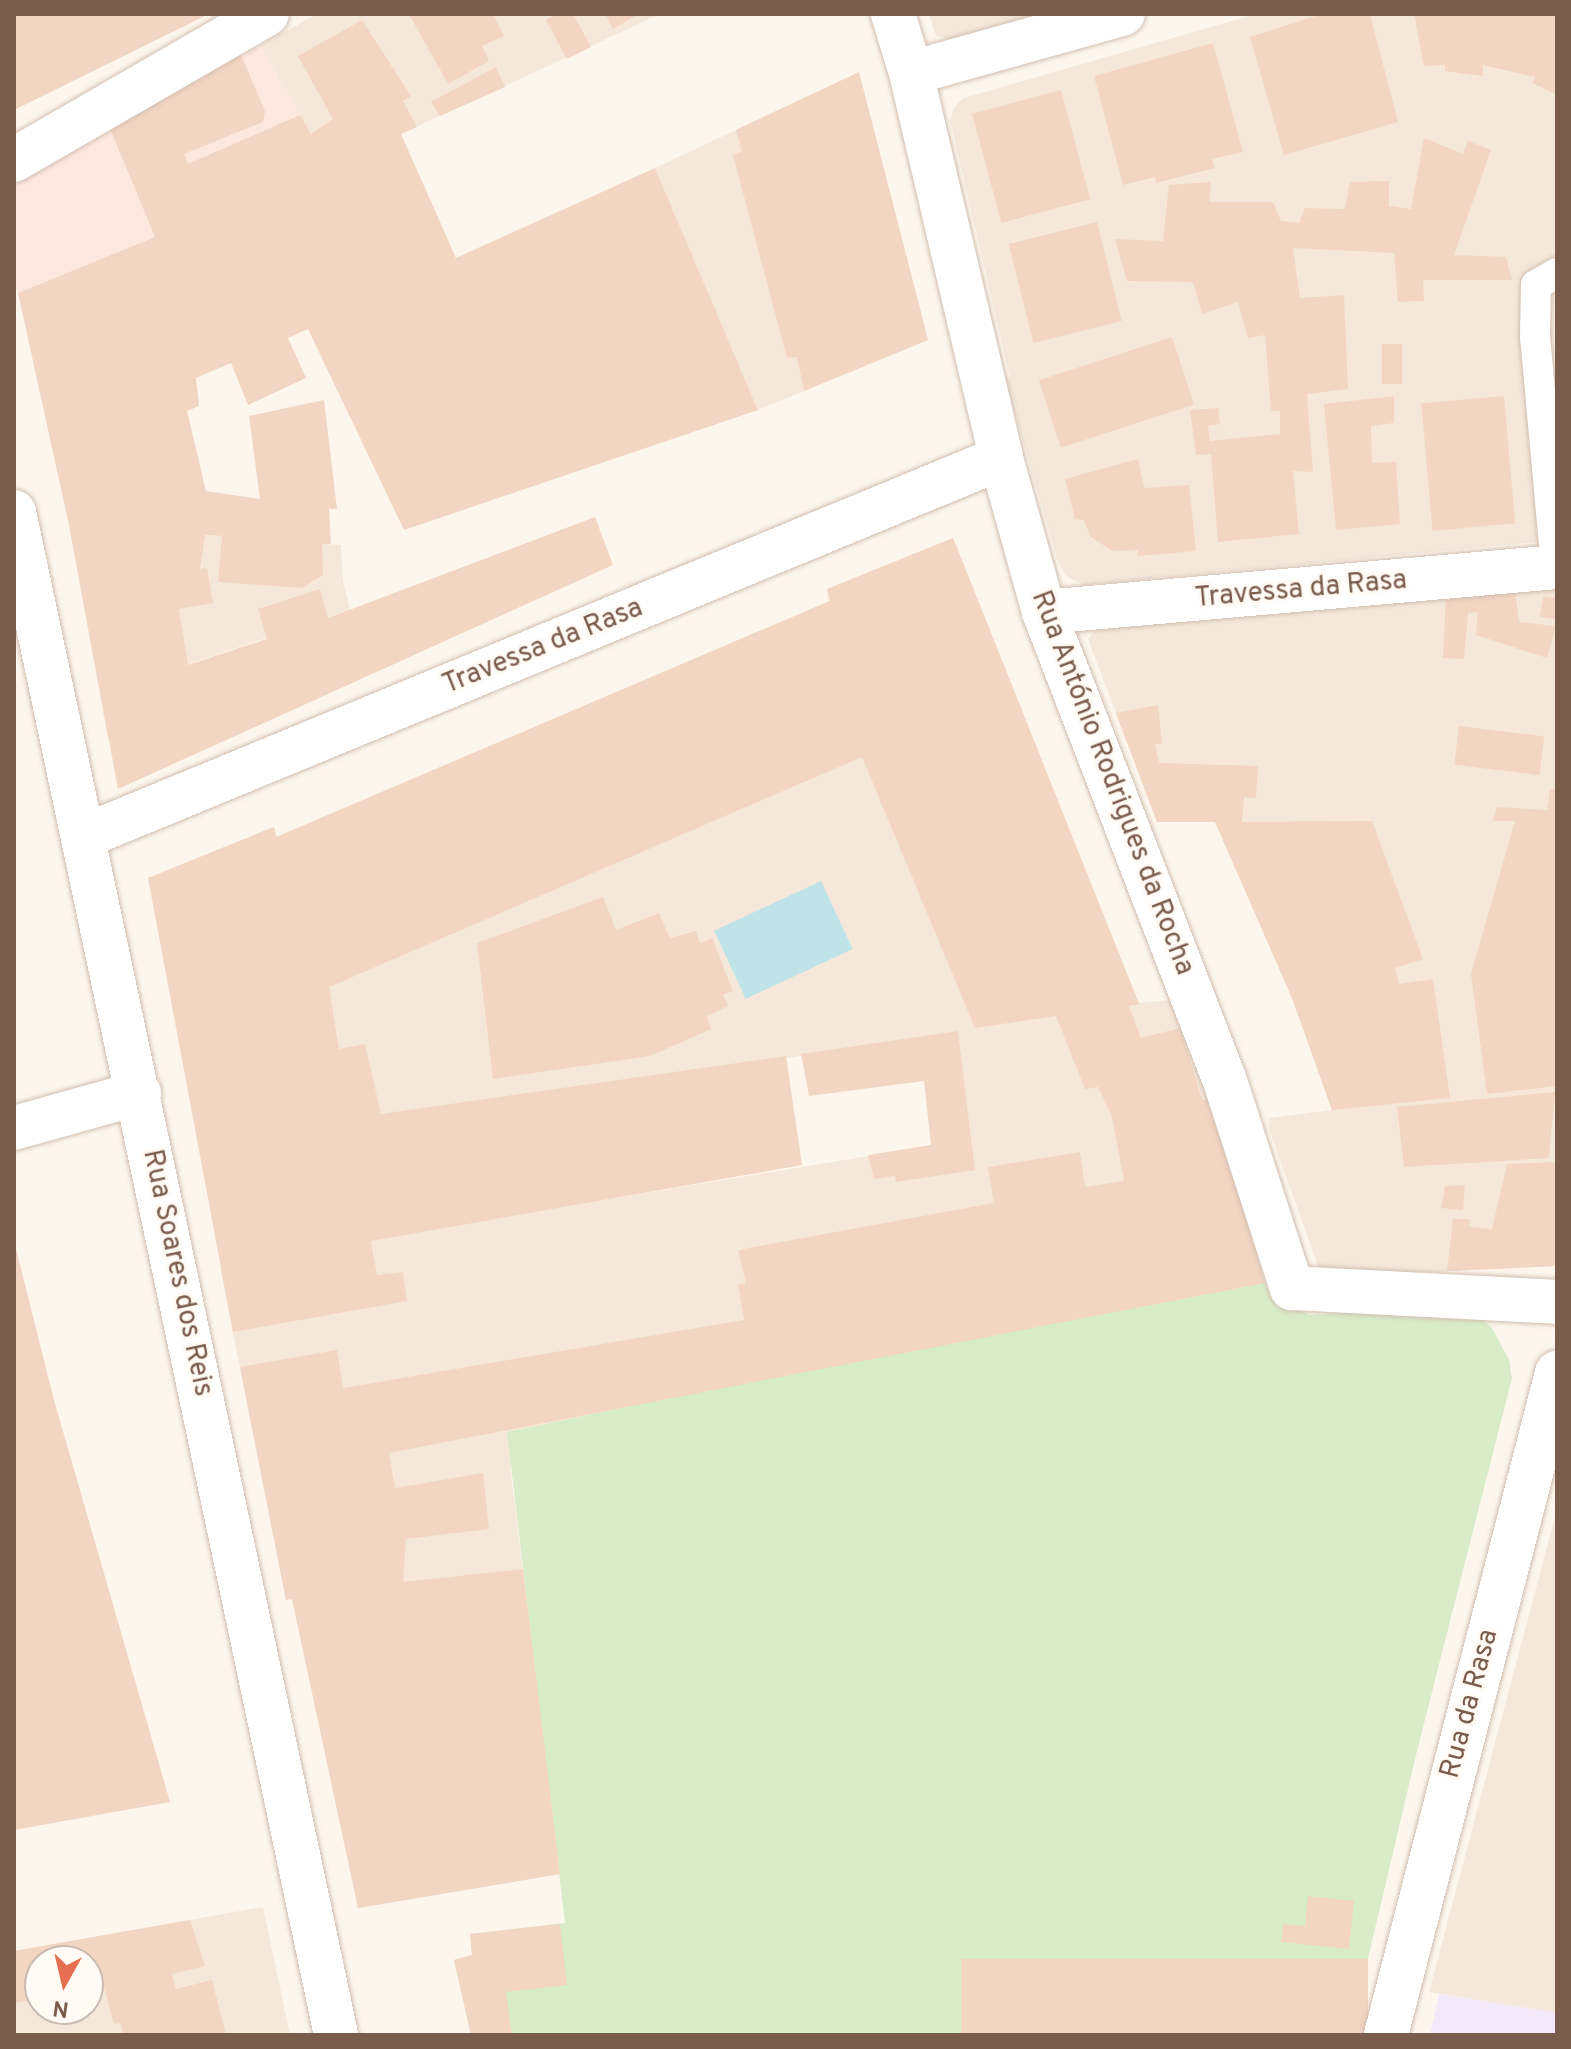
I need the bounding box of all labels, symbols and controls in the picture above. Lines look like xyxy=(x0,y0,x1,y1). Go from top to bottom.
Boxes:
street label: Travessa da Rasa xyxy=(1194,564,1408,616)
street label: Rua António Rodrigues da Rocha xyxy=(1023,586,1201,980)
street label: Travessa da Rasa xyxy=(438,592,648,702)
street label: Rua Soares dos Reis xyxy=(134,1146,220,1400)
street label: Rua da Rasa xyxy=(1434,1626,1506,1782)
north arrow xyxy=(24,1945,104,2025)
text: N xyxy=(51,1993,71,2022)

